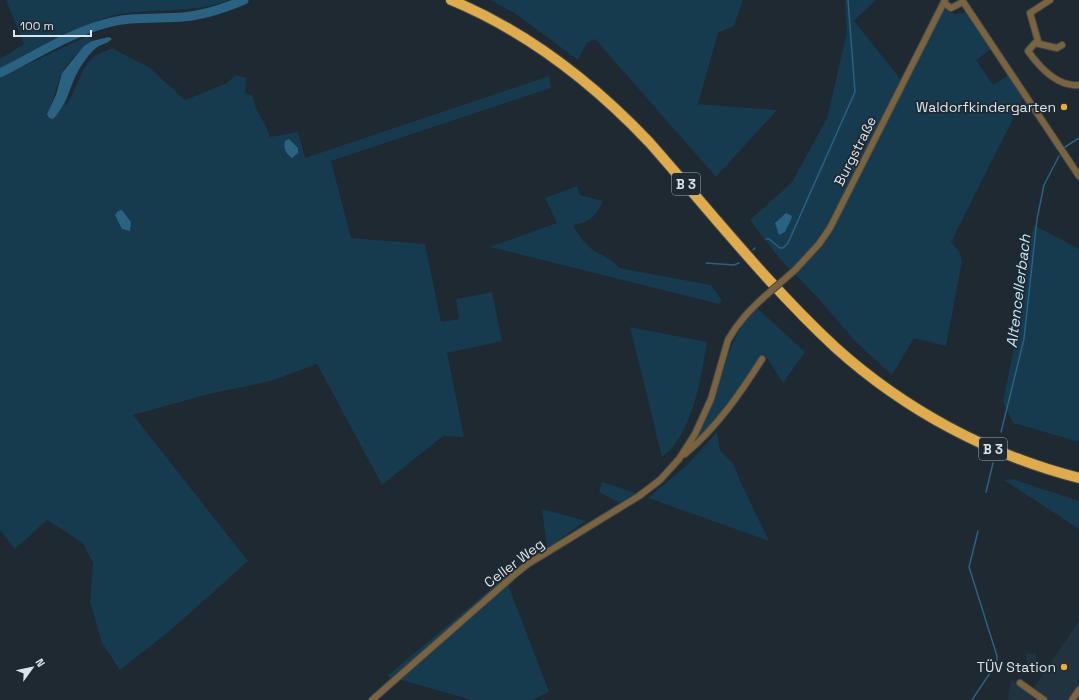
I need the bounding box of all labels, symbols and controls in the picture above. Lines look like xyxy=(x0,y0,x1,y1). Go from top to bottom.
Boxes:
scale bar xyxy=(14,12,91,38)
text: 100 m xyxy=(20,18,54,34)
place label: Waldorfkindergarten xyxy=(916,98,1056,116)
marker: Waldorfkindergarten xyxy=(1059,102,1069,112)
street label: Burgstraße xyxy=(830,113,880,189)
road number: B 3 xyxy=(672,173,700,195)
water label: Altencellerbach xyxy=(1002,233,1034,349)
road number: B 3 xyxy=(979,438,1007,460)
street label: Celler Weg xyxy=(480,535,548,591)
north arrow xyxy=(12,648,52,688)
text: N xyxy=(33,656,48,669)
place label: TÜV Station xyxy=(977,658,1056,676)
marker: TÜV Station xyxy=(1059,662,1069,672)

